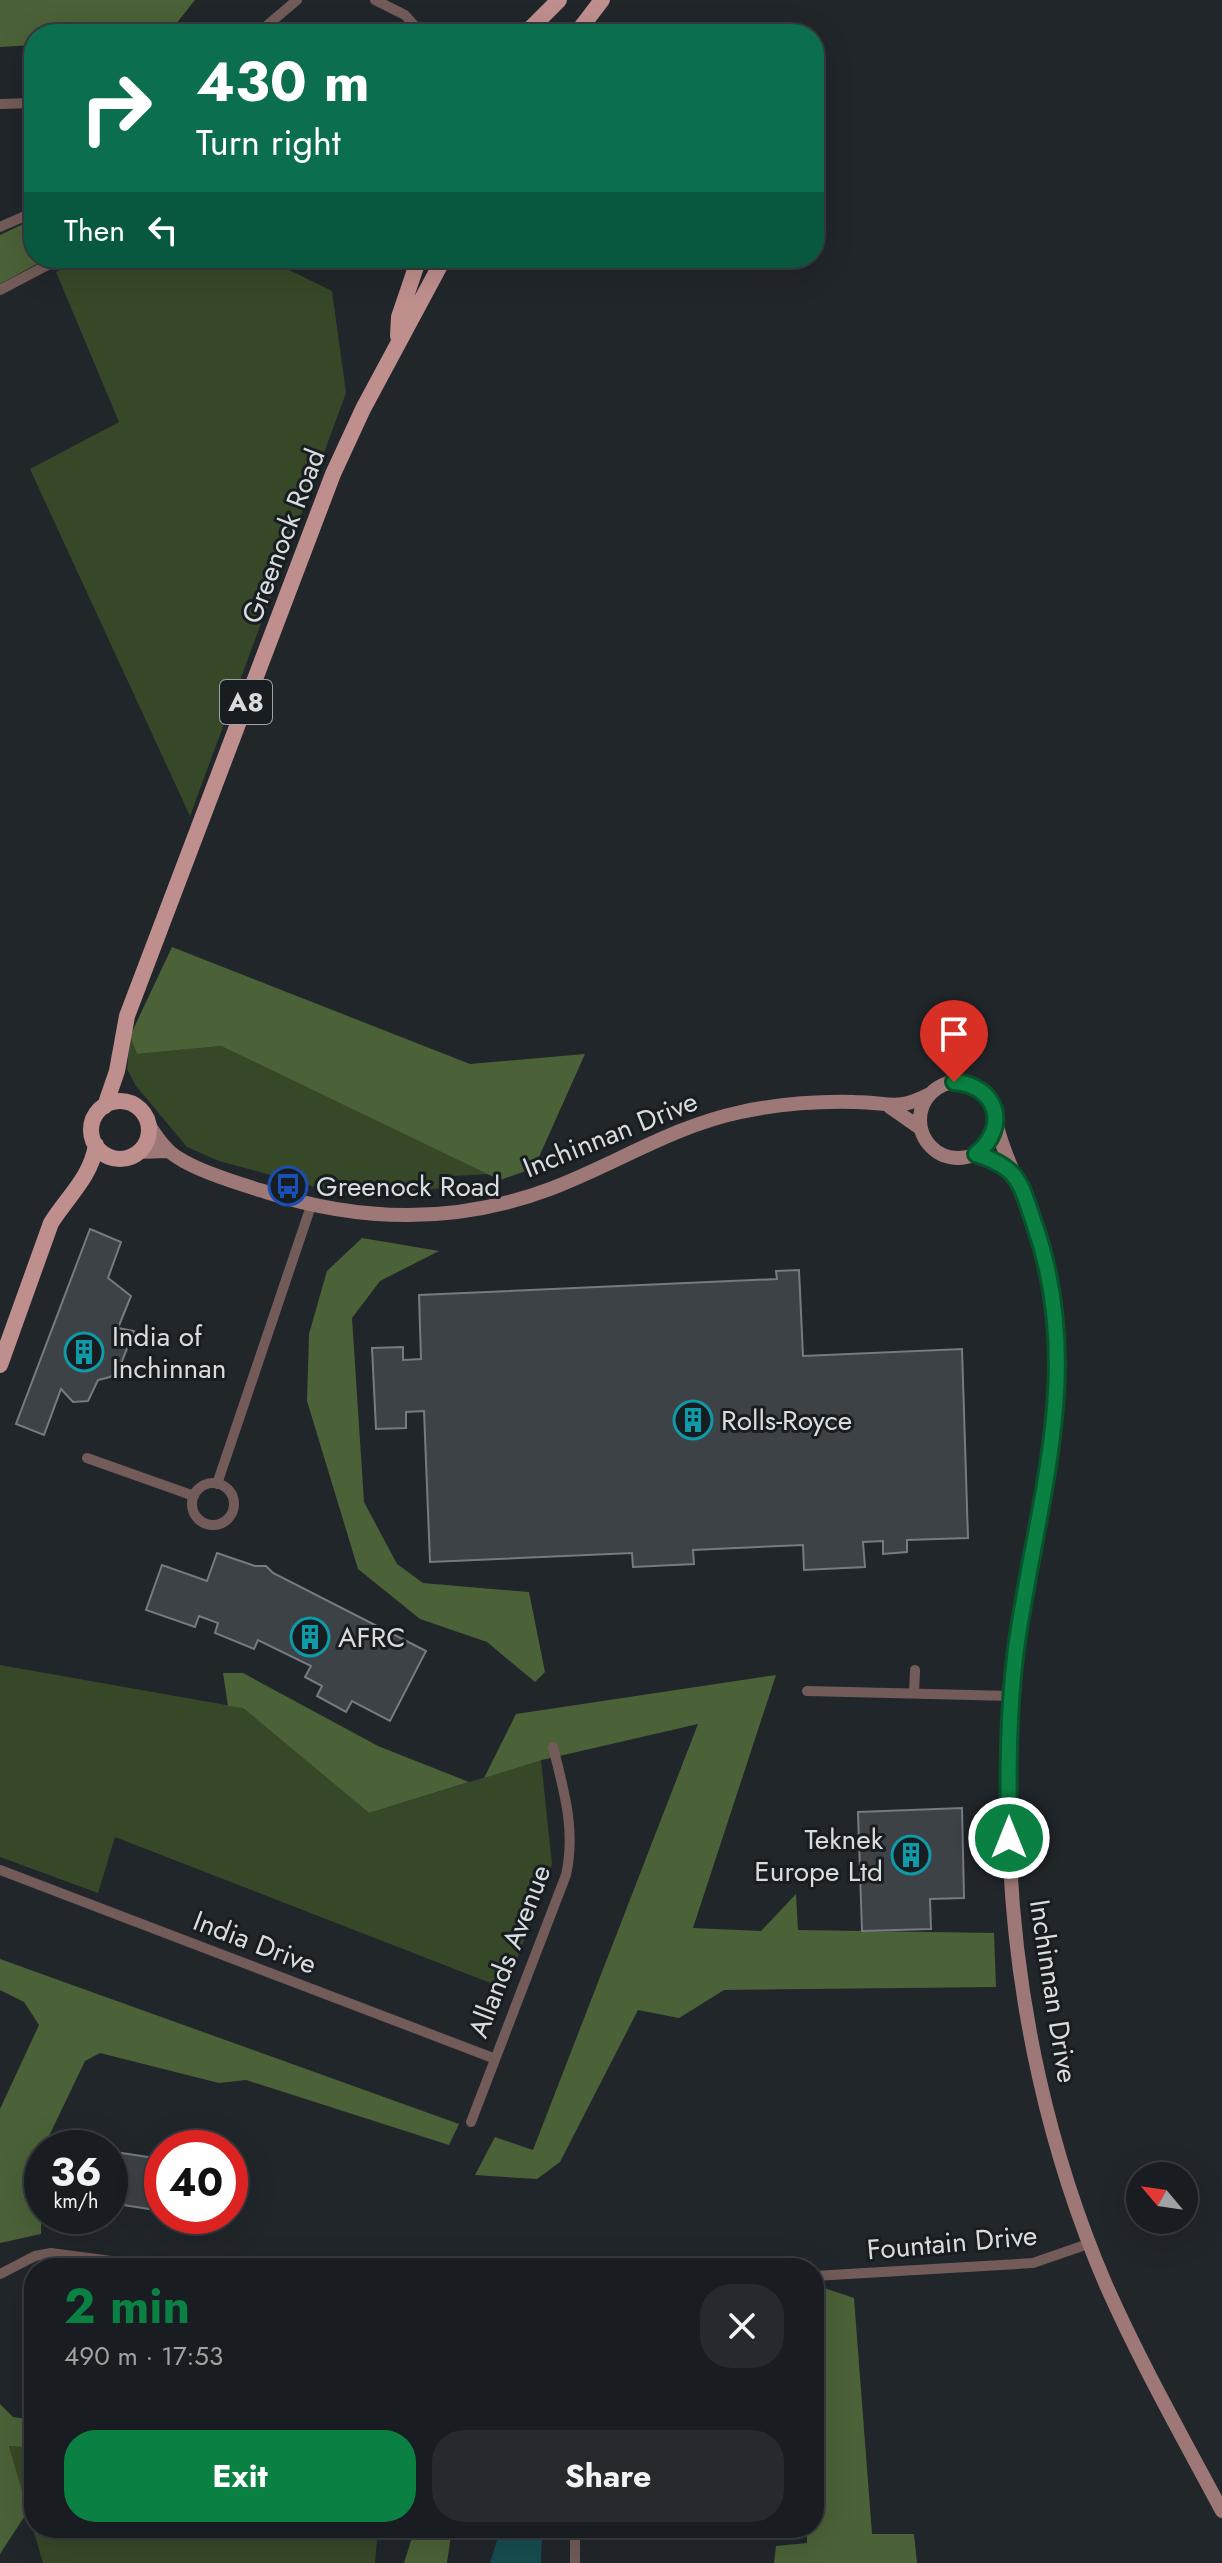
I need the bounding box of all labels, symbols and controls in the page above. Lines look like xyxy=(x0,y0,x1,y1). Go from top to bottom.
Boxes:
text: 430 m xyxy=(196,41,370,122)
icon: right xyxy=(64,56,168,160)
text: Turn right xyxy=(196,116,341,168)
icon: left xyxy=(141,208,185,252)
text: Then xyxy=(64,209,125,252)
street label: Greenock Road xyxy=(231,443,336,630)
road number: A8 xyxy=(220,680,272,724)
pin xyxy=(920,1000,988,1082)
icon: arrive xyxy=(932,1012,976,1056)
street label: Inchinnan Drive xyxy=(517,1081,704,1188)
bus stop icon: Greenock Road xyxy=(267,1165,309,1207)
place label: Greenock Road xyxy=(316,1166,500,1207)
place label: India of Inchinnan xyxy=(112,1316,227,1389)
building icon: India of Inchinnan xyxy=(63,1331,105,1373)
building icon: Rolls-Royce xyxy=(672,1399,714,1441)
place label: Rolls-Royce xyxy=(721,1400,852,1441)
building icon: AFRC xyxy=(289,1616,331,1658)
place label: AFRC xyxy=(338,1617,405,1658)
position arrow xyxy=(967,1796,1051,1880)
place label: Teknek Europe Ltd xyxy=(754,1819,884,1892)
building icon: Teknek Europe Ltd xyxy=(890,1834,932,1876)
street label: Allands Avenue xyxy=(458,1859,561,2044)
street label: Inchinnan Drive xyxy=(1019,1896,1088,2086)
street label: India Drive xyxy=(187,1900,322,1985)
speed limit sign: 40 xyxy=(144,2130,248,2234)
text: 36 xyxy=(50,2143,102,2201)
north arrow xyxy=(1126,2162,1198,2234)
map controls xyxy=(1126,2162,1198,2234)
text: km/h xyxy=(53,2187,99,2216)
street label: Fountain Drive xyxy=(865,2215,1039,2270)
text: 2 min xyxy=(64,2272,190,2341)
button: close xyxy=(700,2284,784,2368)
text: 490 m · 17:53 xyxy=(64,2337,223,2375)
button: Exit xyxy=(64,2430,416,2522)
button: Share xyxy=(432,2430,784,2522)

